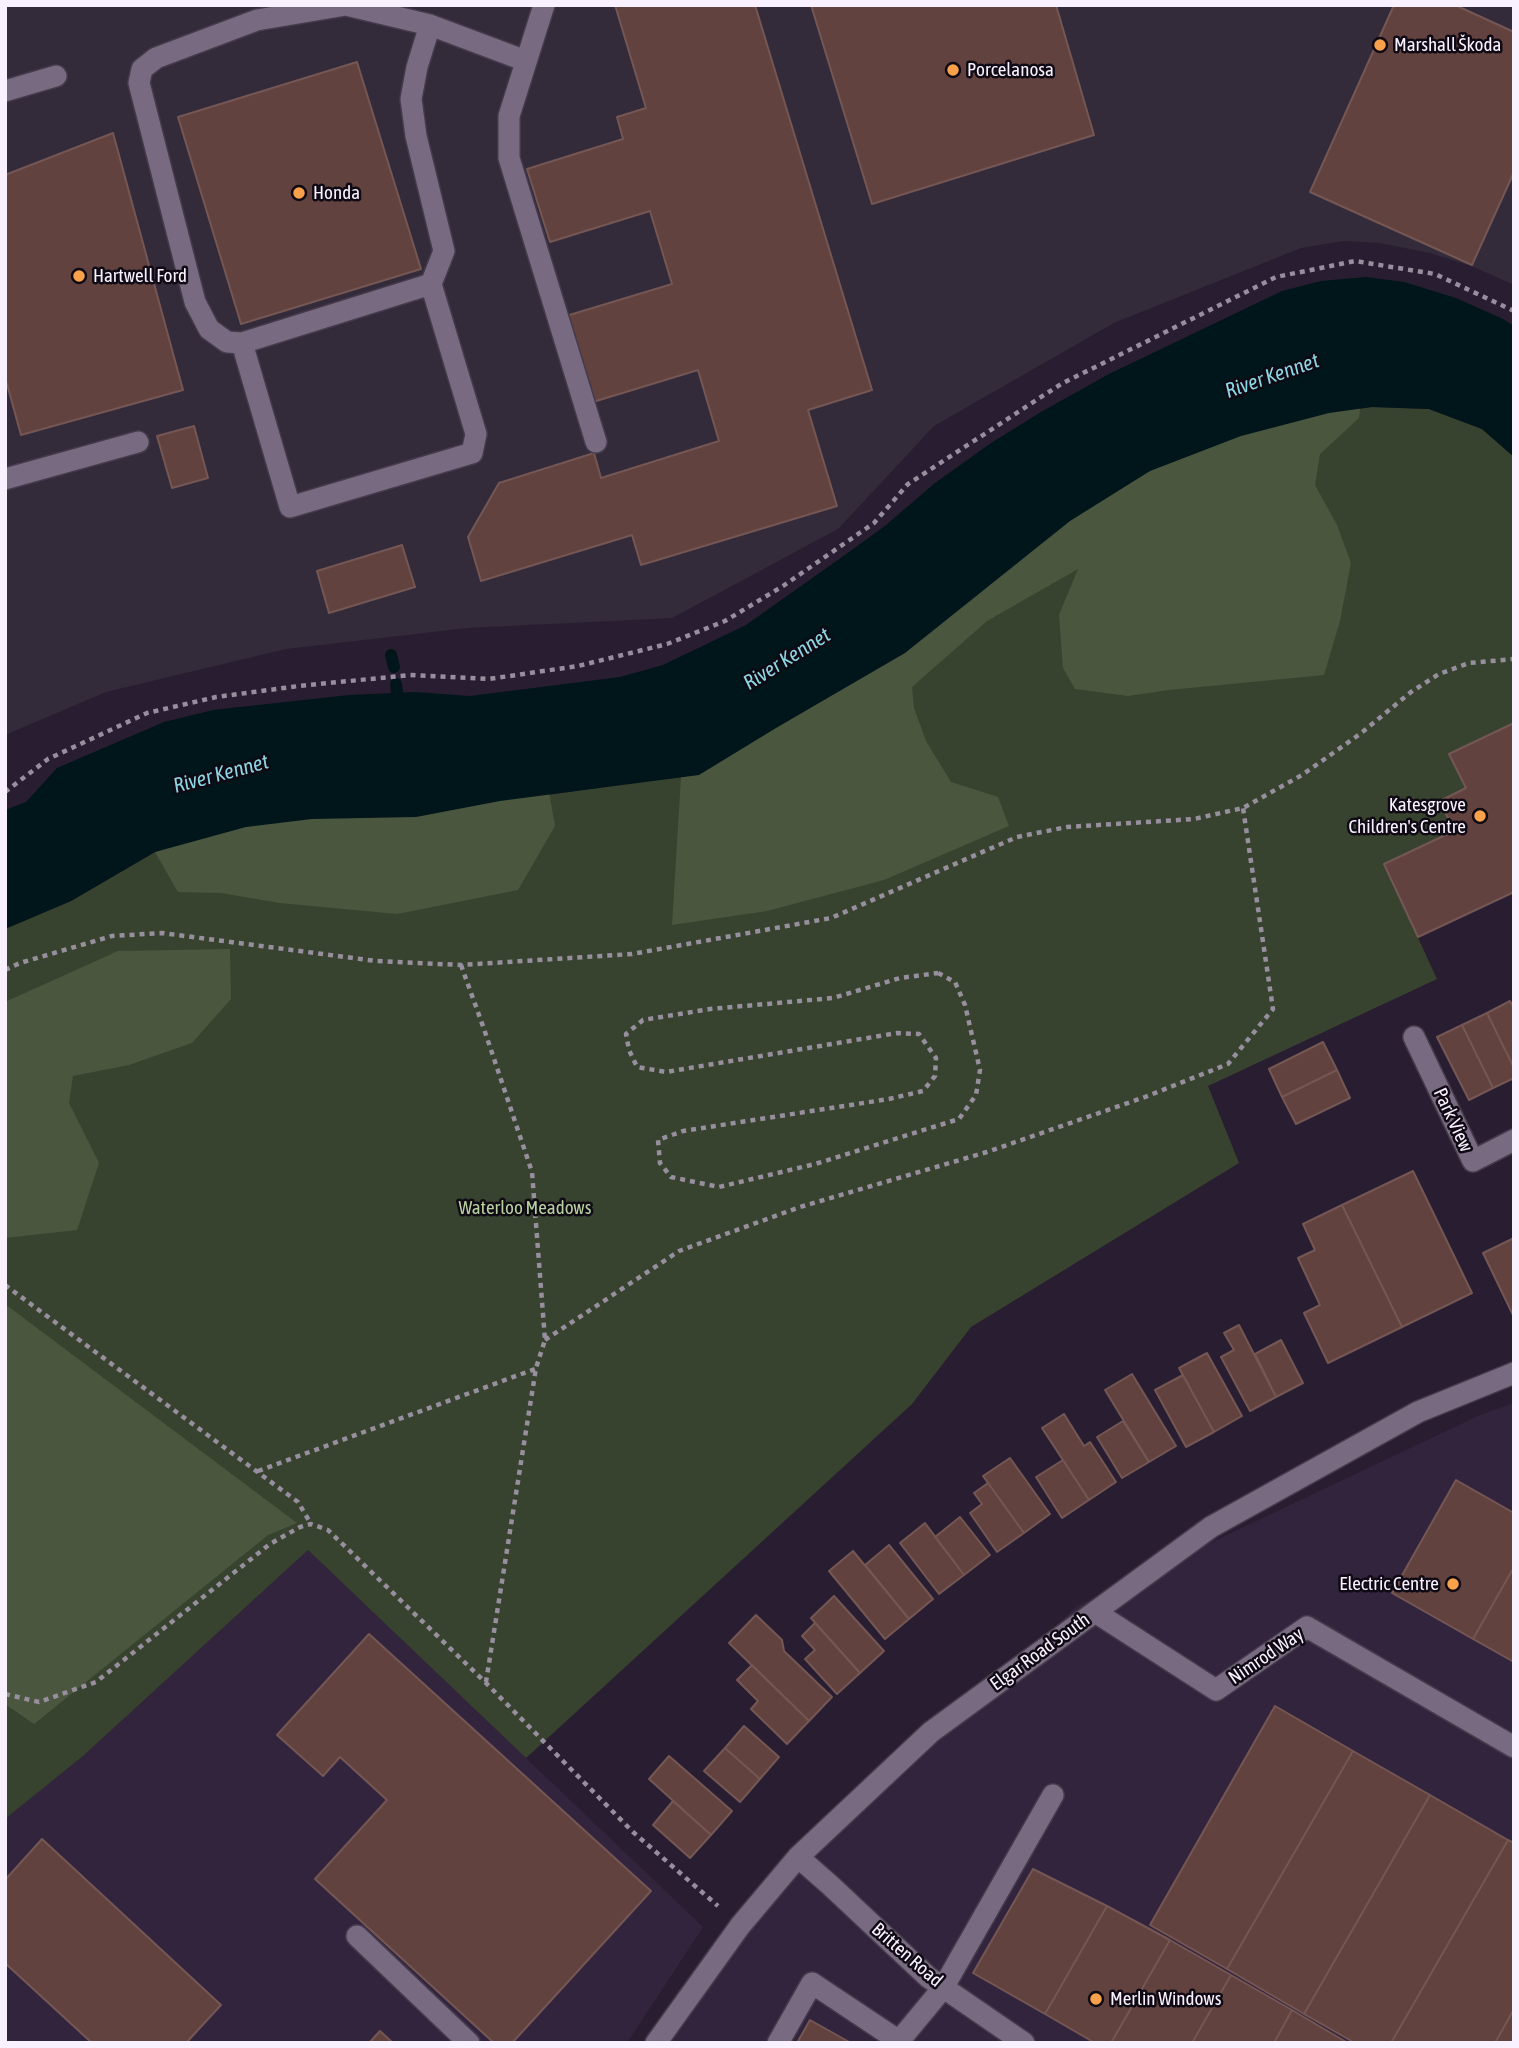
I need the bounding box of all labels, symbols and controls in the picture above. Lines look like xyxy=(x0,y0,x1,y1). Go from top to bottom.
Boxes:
place label: Marshall Škoda xyxy=(1394,34,1501,56)
marker: Marshall Škoda xyxy=(1372,37,1388,53)
place label: Porcelanosa xyxy=(967,59,1054,81)
marker: Porcelanosa xyxy=(945,62,961,78)
place label: Honda xyxy=(313,182,360,204)
marker: Honda xyxy=(291,185,307,201)
place label: Hartwell Ford xyxy=(93,265,187,287)
marker: Hartwell Ford xyxy=(71,268,87,284)
water label: River Kennet xyxy=(1222,348,1322,404)
water label: River Kennet xyxy=(739,622,835,696)
water label: River Kennet xyxy=(171,749,271,799)
place label: Katesgrove Children's Centre xyxy=(1348,794,1466,838)
marker: Katesgrove Children's Centre xyxy=(1472,808,1488,824)
street label: Park View xyxy=(1428,1084,1478,1156)
park label: Waterloo Meadows xyxy=(459,1197,591,1219)
place label: Electric Centre xyxy=(1339,1573,1439,1595)
marker: Electric Centre xyxy=(1445,1576,1461,1592)
street label: Elgar Road South xyxy=(986,1608,1094,1696)
street label: Nimrod Way xyxy=(1224,1623,1308,1689)
street label: Britten Road xyxy=(867,1918,947,1992)
place label: Merlin Windows xyxy=(1110,1988,1221,2010)
marker: Merlin Windows xyxy=(1088,1991,1104,2007)

